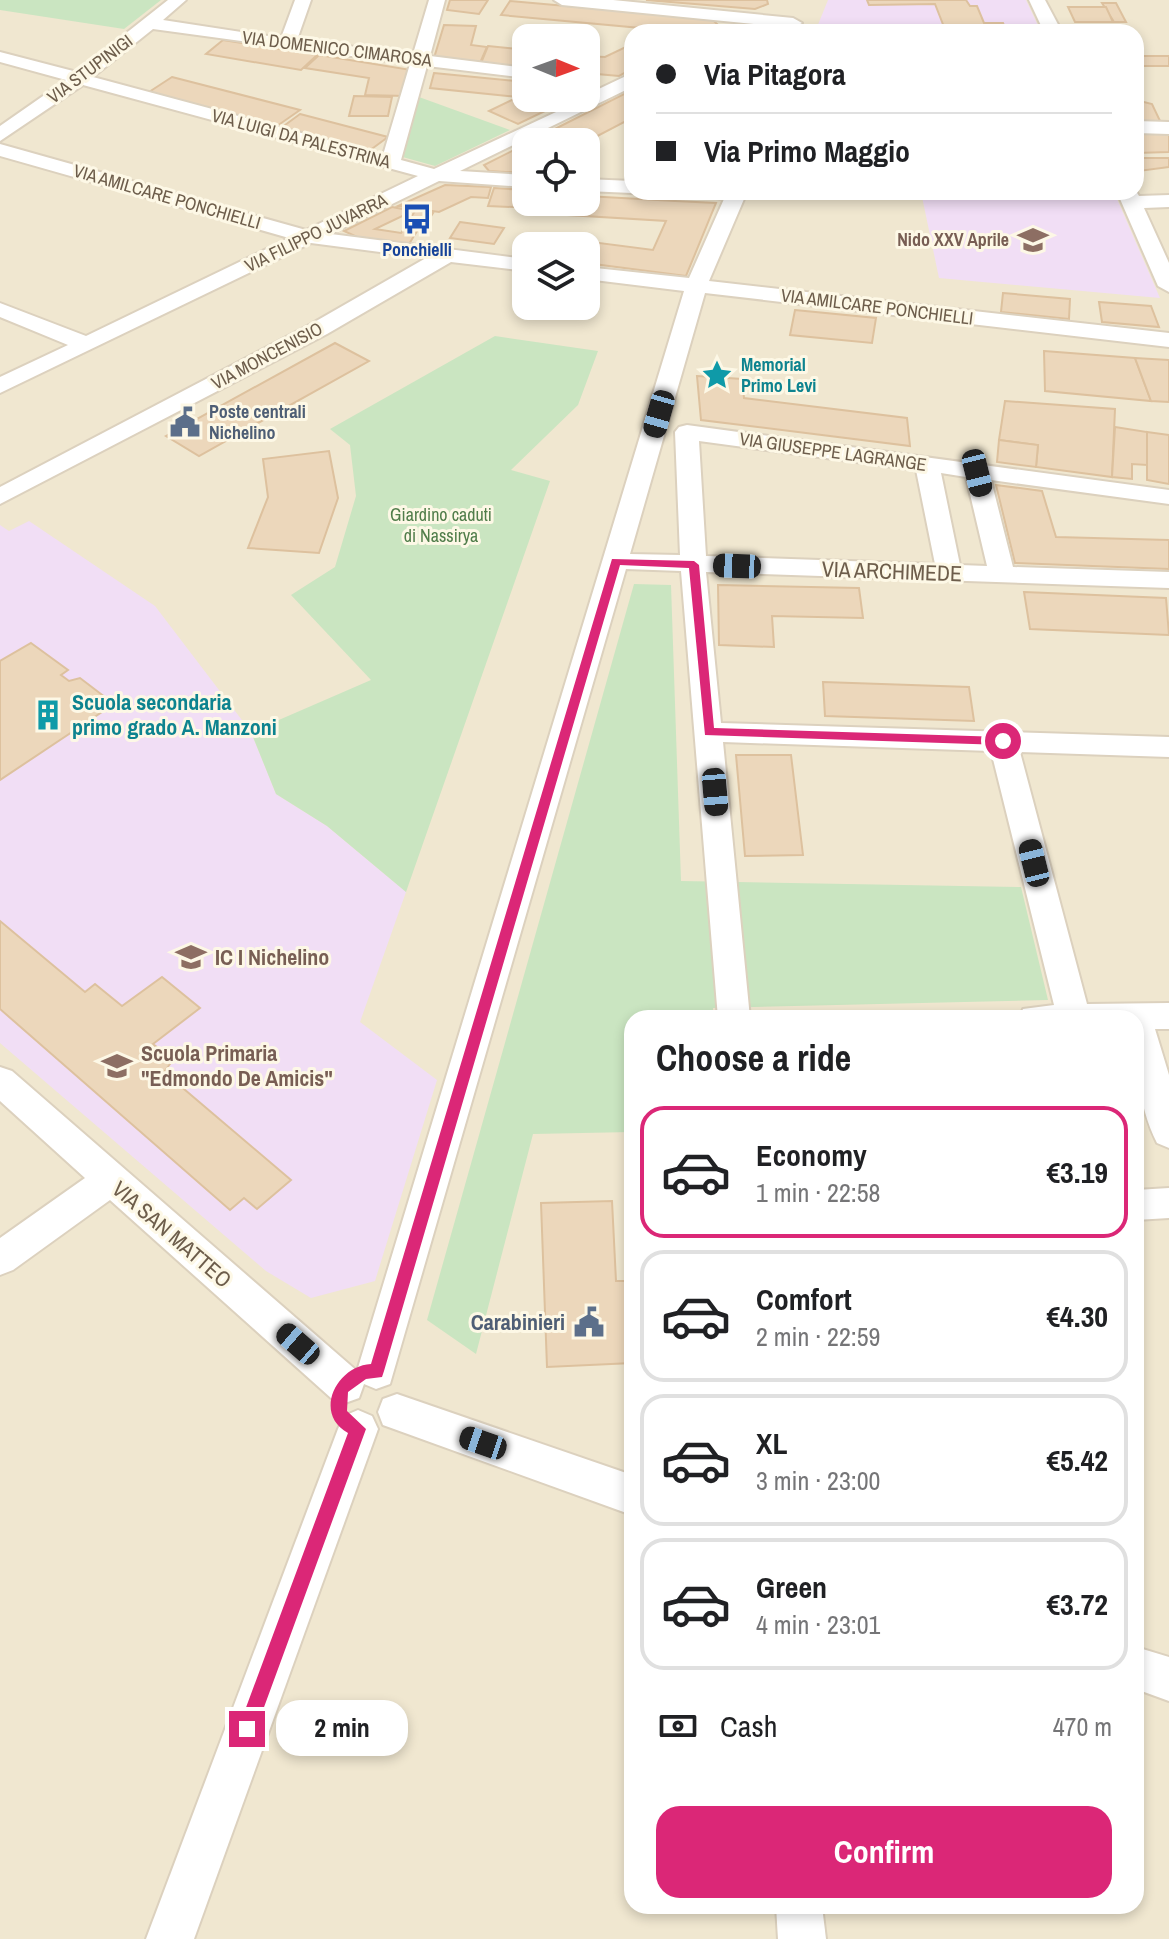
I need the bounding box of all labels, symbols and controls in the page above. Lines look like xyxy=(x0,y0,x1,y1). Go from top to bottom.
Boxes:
street label: VIA DOMENICO CIMAROSA xyxy=(241,24,434,73)
north arrow xyxy=(512,24,600,112)
map controls xyxy=(512,24,600,320)
street label: VIA STUPINIGI xyxy=(42,28,138,109)
text: Via Pitagora xyxy=(704,54,846,94)
street label: VIA LUIGI DA PALESTRINA xyxy=(209,103,394,174)
button: locate xyxy=(512,128,600,216)
text: Via Primo Maggio xyxy=(704,131,910,171)
street label: VIA AMILCARE PONCHIELLI xyxy=(71,158,264,235)
street label: VIA FILIPPO JUVARRA xyxy=(240,187,391,278)
bus stop icon: Ponchielli xyxy=(400,202,434,236)
school or university icon: Nido XXV Aprile xyxy=(1016,223,1050,257)
place label: Nido XXV Aprile xyxy=(897,227,1009,252)
button: layers xyxy=(512,232,600,320)
place label: Ponchielli xyxy=(382,237,452,262)
street label: VIA AMILCARE PONCHIELLI xyxy=(779,282,975,331)
street label: VIA MONCENISIO xyxy=(207,316,327,395)
place label: Memorial Primo Levi xyxy=(741,352,816,398)
place icon: Memorial Primo Levi xyxy=(700,358,734,392)
car xyxy=(641,388,677,440)
place label: Poste centrali Nichelino xyxy=(209,399,306,445)
public building icon: Poste centrali Nichelino xyxy=(168,405,202,439)
street label: VIA GIUSEPPE LAGRANGE xyxy=(738,426,928,477)
car xyxy=(960,447,994,499)
park label: Giardino caduti di Nassirya xyxy=(390,502,492,548)
car xyxy=(713,553,761,579)
street label: VIA ARCHIMEDE xyxy=(821,554,963,588)
place label: Scuola secondaria primo grado A. Manzoni xyxy=(72,687,277,742)
building icon: Scuola secondaria primo grado A. Manzoni xyxy=(31,698,65,732)
route start xyxy=(985,723,1021,759)
car xyxy=(701,767,729,817)
car xyxy=(1017,837,1051,889)
school or university icon: IC I Nichelino xyxy=(174,940,208,974)
place label: IC I Nichelino xyxy=(215,942,329,972)
text: Choose a ride xyxy=(656,1034,851,1082)
place label: Scuola Primaria "Edmondo De Amicis" xyxy=(141,1038,333,1093)
school or university icon: Scuola Primaria "Edmondo De Amicis" xyxy=(100,1049,134,1083)
text: Economy xyxy=(756,1135,867,1175)
icon: car xyxy=(660,1136,732,1208)
text: €3.19 xyxy=(1046,1152,1108,1192)
street label: VIA SAN MATTEO xyxy=(106,1174,238,1294)
text: 1 min · 22:58 xyxy=(756,1175,880,1210)
text: Comfort xyxy=(756,1279,852,1319)
icon: car xyxy=(660,1280,732,1352)
text: €4.30 xyxy=(1046,1296,1108,1336)
public building icon: Carabinieri xyxy=(572,1305,606,1339)
place label: Carabinieri xyxy=(471,1307,565,1337)
car xyxy=(272,1319,324,1369)
text: 2 min · 22:59 xyxy=(756,1319,880,1354)
text: XL xyxy=(756,1423,787,1463)
car xyxy=(456,1424,510,1462)
icon: car xyxy=(660,1424,732,1496)
text: €5.42 xyxy=(1046,1440,1108,1480)
text: 3 min · 23:00 xyxy=(756,1463,880,1498)
text: Green xyxy=(756,1567,827,1607)
icon: car xyxy=(660,1568,732,1640)
text: €3.72 xyxy=(1046,1584,1108,1624)
text: 4 min · 23:01 xyxy=(756,1607,880,1642)
callout: 2 min xyxy=(275,1701,407,1757)
icon: cash xyxy=(656,1704,700,1748)
text: Cash xyxy=(720,1706,777,1746)
text: 470 m xyxy=(1053,1709,1112,1744)
text: 2 min xyxy=(314,1710,370,1745)
route end xyxy=(229,1711,265,1747)
button: Confirm xyxy=(656,1806,1112,1898)

